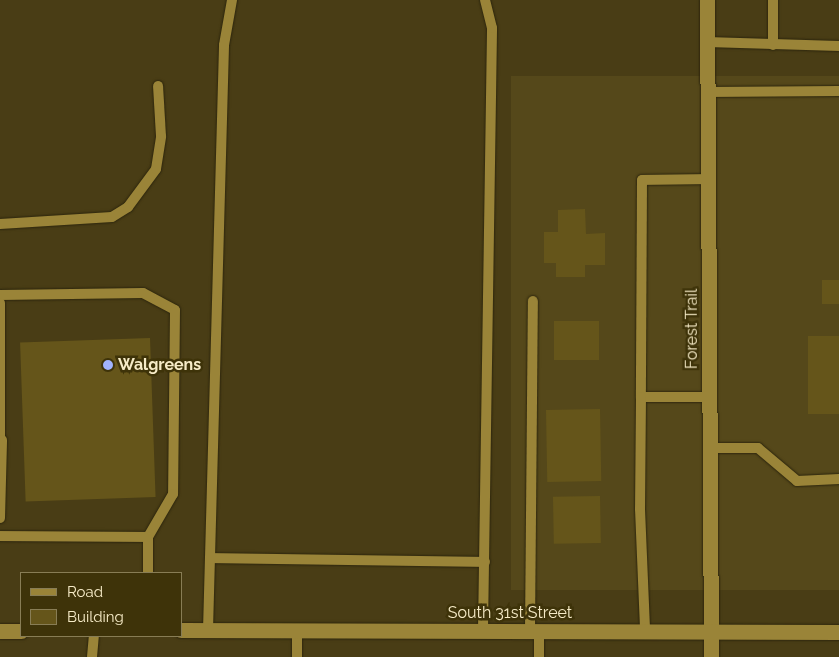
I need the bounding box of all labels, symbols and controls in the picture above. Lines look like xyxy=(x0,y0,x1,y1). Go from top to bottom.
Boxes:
street label: Forest Trail xyxy=(682,289,702,369)
place label: Walgreens xyxy=(118,355,201,375)
marker: Walgreens xyxy=(102,359,114,371)
legend xyxy=(20,572,182,637)
text: Road xyxy=(67,583,103,601)
street label: South 31st Street xyxy=(448,603,572,623)
text: Building xyxy=(67,608,124,626)

